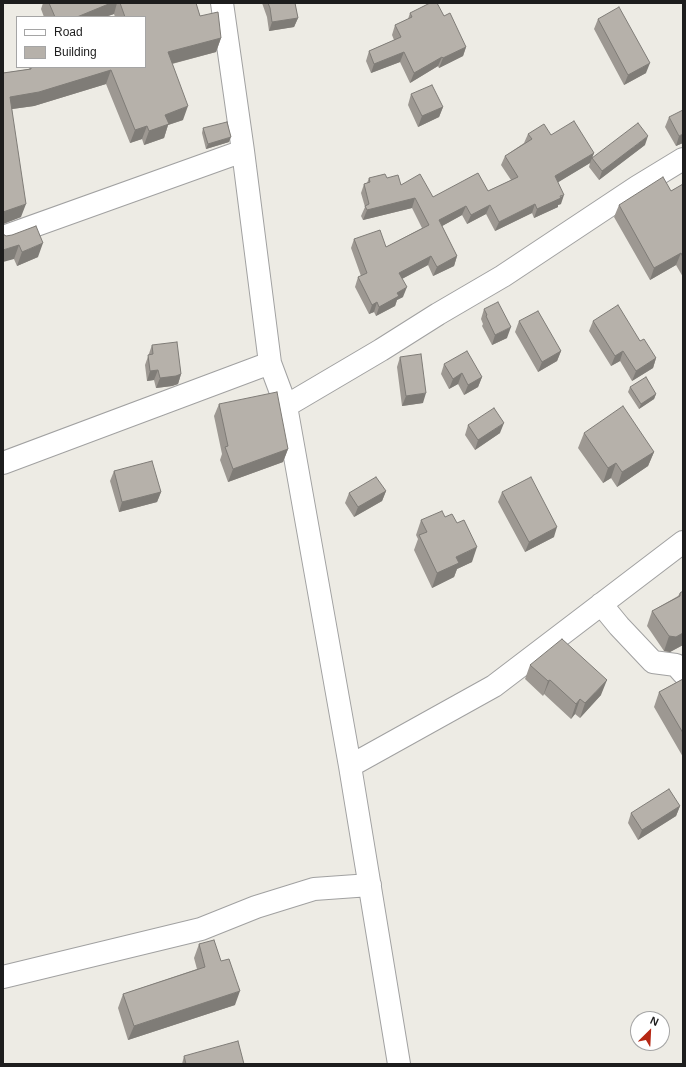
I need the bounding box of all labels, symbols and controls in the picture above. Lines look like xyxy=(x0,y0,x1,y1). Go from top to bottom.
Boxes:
legend xyxy=(16,16,146,68)
text: Road xyxy=(54,25,83,39)
text: Building xyxy=(54,45,97,59)
north arrow xyxy=(630,1011,670,1051)
text: N xyxy=(648,1014,661,1028)

